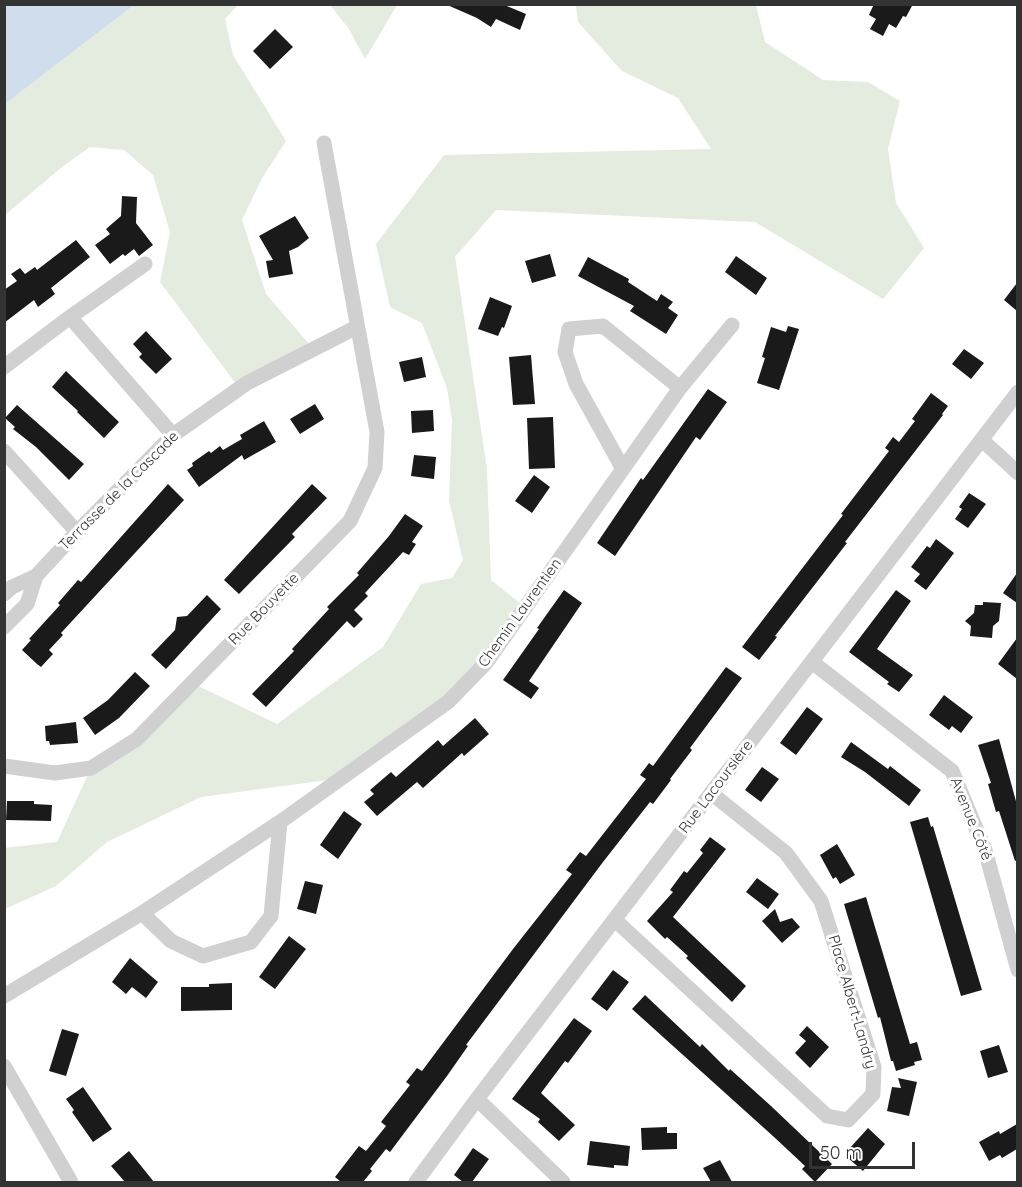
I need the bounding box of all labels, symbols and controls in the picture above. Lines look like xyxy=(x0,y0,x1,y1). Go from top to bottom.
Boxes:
street label: Terrasse de la Cascade xyxy=(56,428,182,554)
street label: Chemin Laurentien xyxy=(475,555,565,671)
street label: Rue Bouvette xyxy=(225,569,303,649)
street label: Rue Lacoursière xyxy=(675,737,757,837)
street label: Avenue Côté xyxy=(946,775,996,863)
street label: Place Albert-Landry xyxy=(824,933,880,1071)
scale bar xyxy=(812,1130,918,1168)
text: 50 m xyxy=(820,1141,862,1164)

